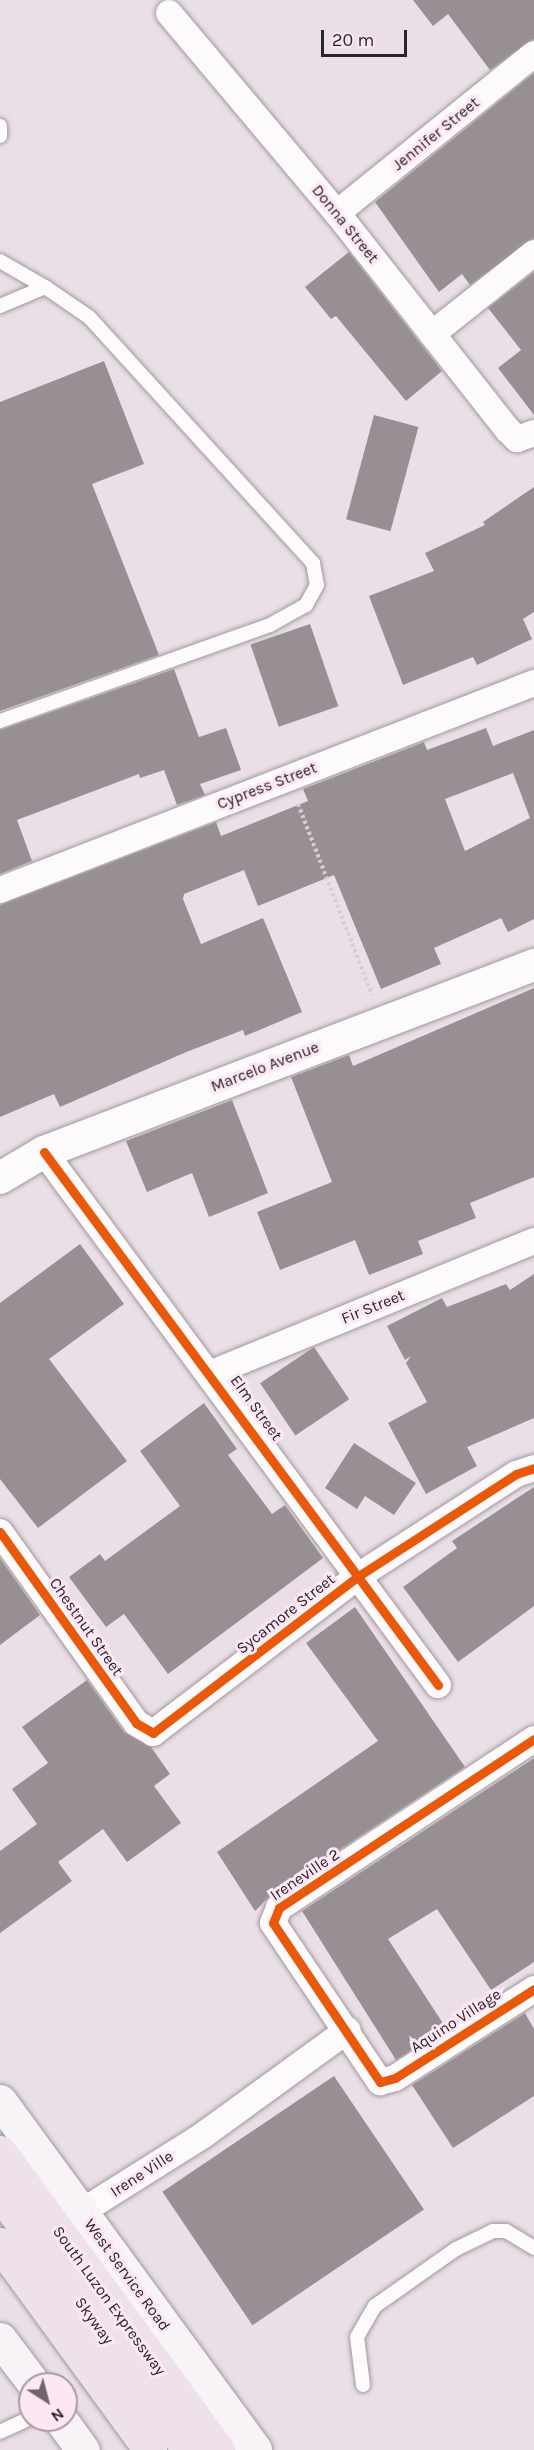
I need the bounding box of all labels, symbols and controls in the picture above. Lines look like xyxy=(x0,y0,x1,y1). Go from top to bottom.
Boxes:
scale bar xyxy=(324,18,410,56)
text: 20 m xyxy=(332,29,374,51)
street label: Jennifer Street xyxy=(389,93,483,175)
street label: Donna Street xyxy=(308,181,382,267)
street label: Cypress Street xyxy=(214,758,320,814)
street label: Marcelo Avenue xyxy=(208,1038,322,1096)
street label: Fir Street xyxy=(339,1286,407,1328)
street label: Elm Street xyxy=(226,1372,286,1444)
street label: Sycamore Street xyxy=(233,1570,339,1658)
street label: Chestnut Street xyxy=(45,1574,127,1680)
street label: Ireneville 2 xyxy=(267,1845,343,1905)
street label: Aquino Village xyxy=(407,1985,505,2057)
street label: Irene Ville xyxy=(107,2147,177,2201)
street label: West Service Road xyxy=(80,2215,174,2335)
street label: South Luzon Expressway xyxy=(48,2223,170,2379)
street label: Skyway xyxy=(70,2294,118,2348)
north arrow xyxy=(18,2372,78,2432)
text: N xyxy=(47,2404,68,2426)

